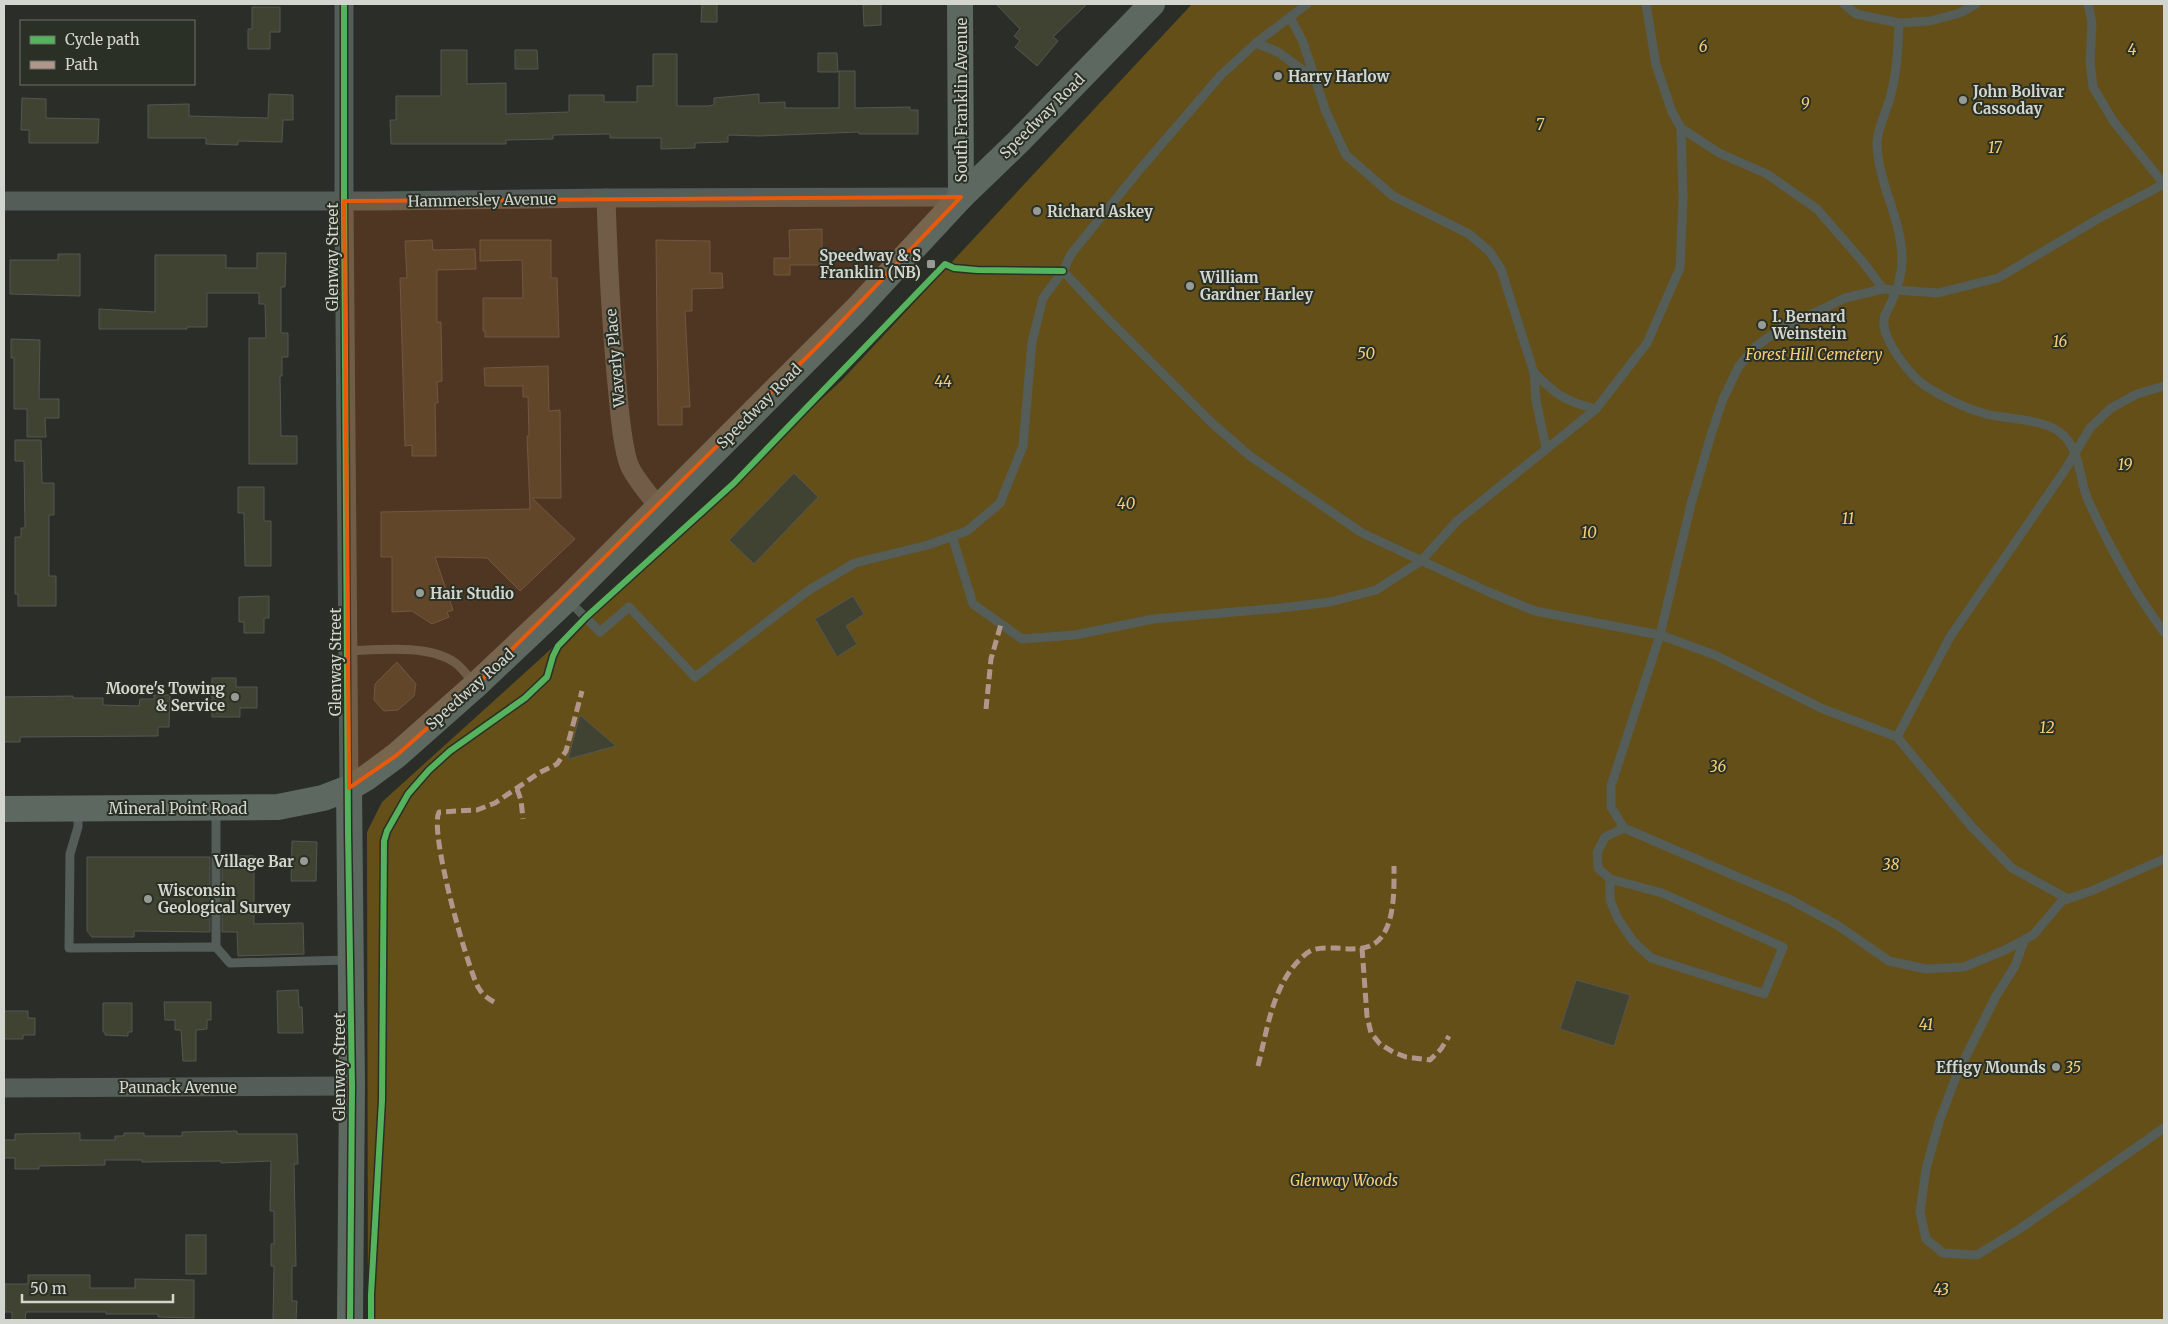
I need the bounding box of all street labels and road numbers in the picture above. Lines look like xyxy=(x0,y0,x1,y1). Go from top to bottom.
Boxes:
street label: South Franklin Avenue xyxy=(952,17,971,182)
street label: Speedway Road xyxy=(995,69,1089,163)
street label: Hammersley Avenue xyxy=(408,189,557,211)
street label: Glenway Street xyxy=(323,203,342,311)
street label: Waverly Place xyxy=(601,308,629,409)
street label: Speedway Road xyxy=(712,359,806,453)
street label: Glenway Street xyxy=(326,608,345,716)
street label: Speedway Road xyxy=(422,644,518,734)
street label: Mineral Point Road xyxy=(109,799,247,818)
street label: Glenway Street xyxy=(330,1013,349,1121)
street label: Paunack Avenue xyxy=(119,1078,237,1097)

